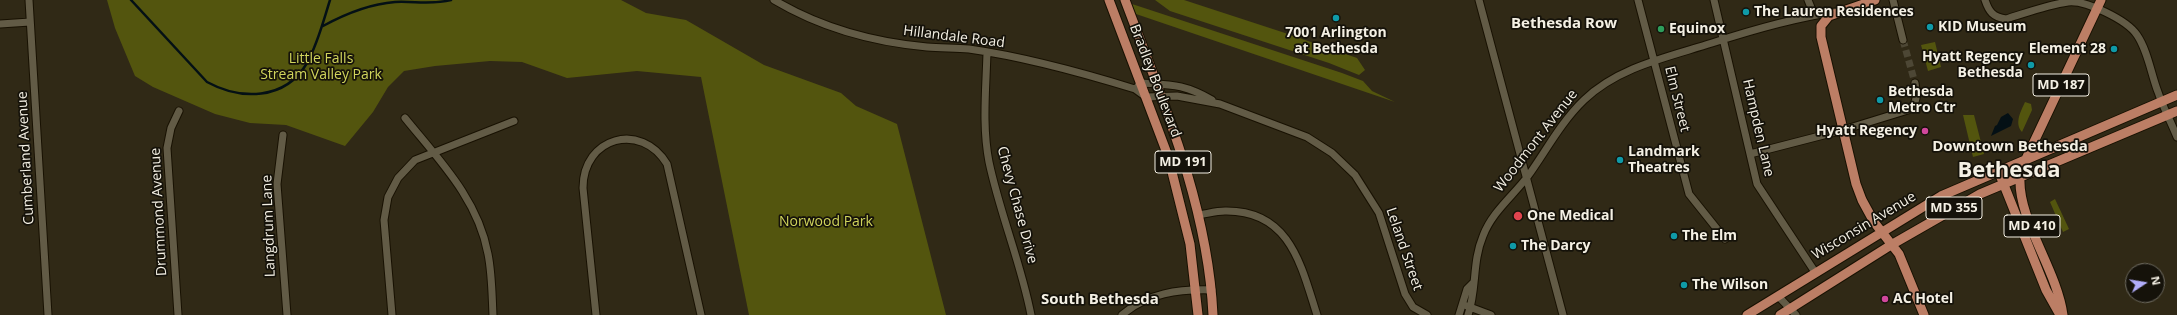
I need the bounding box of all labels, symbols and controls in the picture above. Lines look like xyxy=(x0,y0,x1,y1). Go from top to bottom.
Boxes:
place label: The Lauren Residences xyxy=(1754,4,1914,20)
marker: The Lauren Residences xyxy=(1741,7,1751,17)
marker: 7001 Arlington at Bethesda xyxy=(1331,13,1341,23)
district label: Bethesda Row xyxy=(1511,15,1617,33)
place label: KID Museum xyxy=(1938,19,2027,35)
place label: Equinox xyxy=(1669,21,1725,37)
street label: Hillandale Road xyxy=(902,22,1006,52)
street label: Bradley Boulevard xyxy=(1126,22,1184,140)
marker: KID Museum xyxy=(1925,22,1935,32)
marker: Equinox xyxy=(1656,24,1666,34)
place label: 7001 Arlington at Bethesda xyxy=(1285,25,1387,58)
place label: Element 28 xyxy=(2029,41,2106,57)
marker: Element 28 xyxy=(2109,44,2119,54)
place label: Hyatt Regency Bethesda xyxy=(1922,49,2023,82)
park label: Little Falls Stream Valley Park xyxy=(260,51,382,84)
marker: Hyatt Regency Bethesda xyxy=(2026,60,2036,70)
street label: Elm Street xyxy=(1661,64,1693,134)
road number: MD 187 xyxy=(2033,74,2089,96)
street label: Hampden Lane xyxy=(1739,77,1777,179)
place label: Bethesda Metro Ctr xyxy=(1888,84,1956,116)
street label: Woodmont Avenue xyxy=(1491,86,1581,196)
street label: Cumberland Avenue xyxy=(14,91,38,225)
marker: Bethesda Metro Ctr xyxy=(1875,95,1885,105)
place label: Hyatt Regency xyxy=(1816,123,1917,139)
marker: Hyatt Regency xyxy=(1920,126,1930,136)
district label: Downtown Bethesda xyxy=(1932,138,2088,156)
place label: Landmark Theatres xyxy=(1628,144,1700,176)
street label: Chevy Chase Drive xyxy=(993,145,1041,265)
street label: Drummond Avenue xyxy=(147,147,171,277)
road number: MD 191 xyxy=(1155,151,1211,173)
marker: Landmark Theatres xyxy=(1615,155,1625,165)
district label: Bethesda xyxy=(1958,158,2060,184)
street label: Langdrum Lane xyxy=(259,175,279,277)
street label: Wisconsin Avenue xyxy=(1809,188,1919,264)
road number: MD 355 xyxy=(1926,197,1982,219)
street label: Leland Street xyxy=(1382,205,1426,293)
place label: One Medical xyxy=(1527,208,1614,224)
marker: One Medical xyxy=(1512,210,1524,222)
park label: Norwood Park xyxy=(779,214,873,230)
road number: MD 410 xyxy=(2004,215,2060,237)
place label: The Elm xyxy=(1682,228,1737,244)
marker: The Elm xyxy=(1669,231,1679,241)
place label: The Darcy xyxy=(1521,238,1591,254)
marker: The Darcy xyxy=(1508,241,1518,251)
north arrow xyxy=(2125,263,2165,303)
text: N xyxy=(2148,275,2165,287)
place label: The Wilson xyxy=(1692,277,1768,293)
marker: The Wilson xyxy=(1679,280,1689,290)
district label: South Bethesda xyxy=(1041,291,1159,309)
place label: AC Hotel xyxy=(1893,291,1953,307)
marker: AC Hotel xyxy=(1880,294,1890,304)

